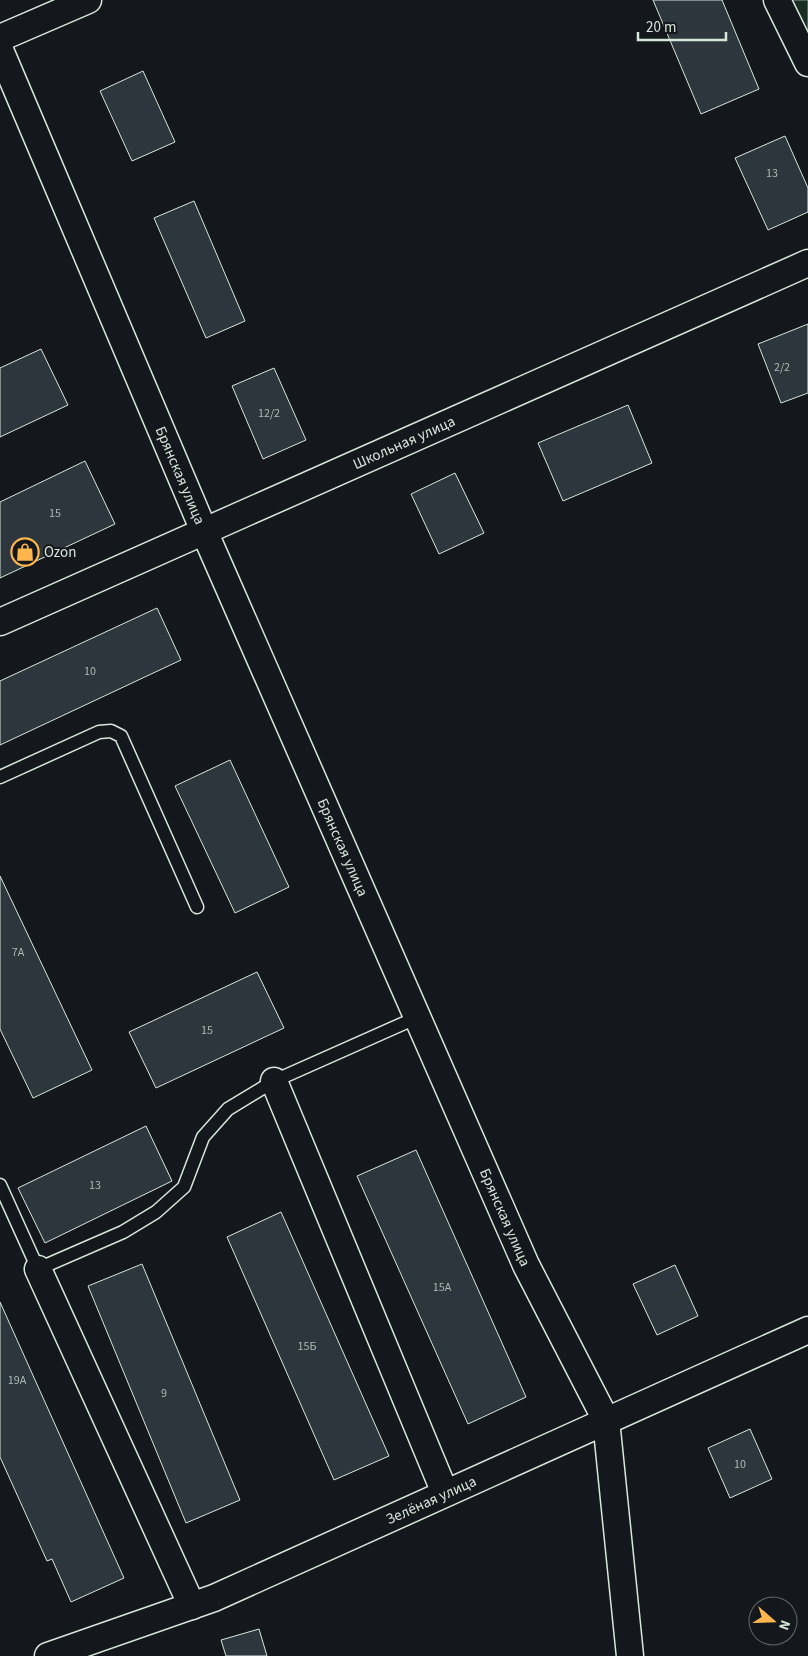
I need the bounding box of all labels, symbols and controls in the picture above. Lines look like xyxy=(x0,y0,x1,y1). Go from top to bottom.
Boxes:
scale bar xyxy=(638,10,726,42)
text: 20 m xyxy=(646,17,676,38)
house number: 13 xyxy=(766,165,778,182)
house number: 2/2 xyxy=(774,359,790,376)
house number: 12/2 xyxy=(258,405,280,422)
street label: Школьная улица xyxy=(349,411,458,474)
street label: Брянская улица xyxy=(150,423,211,528)
house number: 15 xyxy=(49,505,61,522)
shop icon: Ozon xyxy=(10,537,40,567)
place label: Ozon xyxy=(44,542,76,563)
house number: 10 xyxy=(84,663,96,680)
street label: Брянская улица xyxy=(312,795,374,900)
house number: 7А xyxy=(12,944,25,961)
house number: 15 xyxy=(201,1022,213,1039)
street label: Брянская улица xyxy=(474,1165,536,1270)
house number: 13 xyxy=(89,1177,101,1194)
house number: 15А xyxy=(433,1279,452,1296)
house number: 15Б xyxy=(298,1338,316,1355)
house number: 19А xyxy=(8,1372,27,1389)
house number: 9 xyxy=(161,1385,167,1402)
house number: 10 xyxy=(734,1456,746,1473)
street label: Зелёная улица xyxy=(382,1470,480,1530)
north arrow xyxy=(748,1596,798,1646)
text: N xyxy=(773,1617,795,1633)

